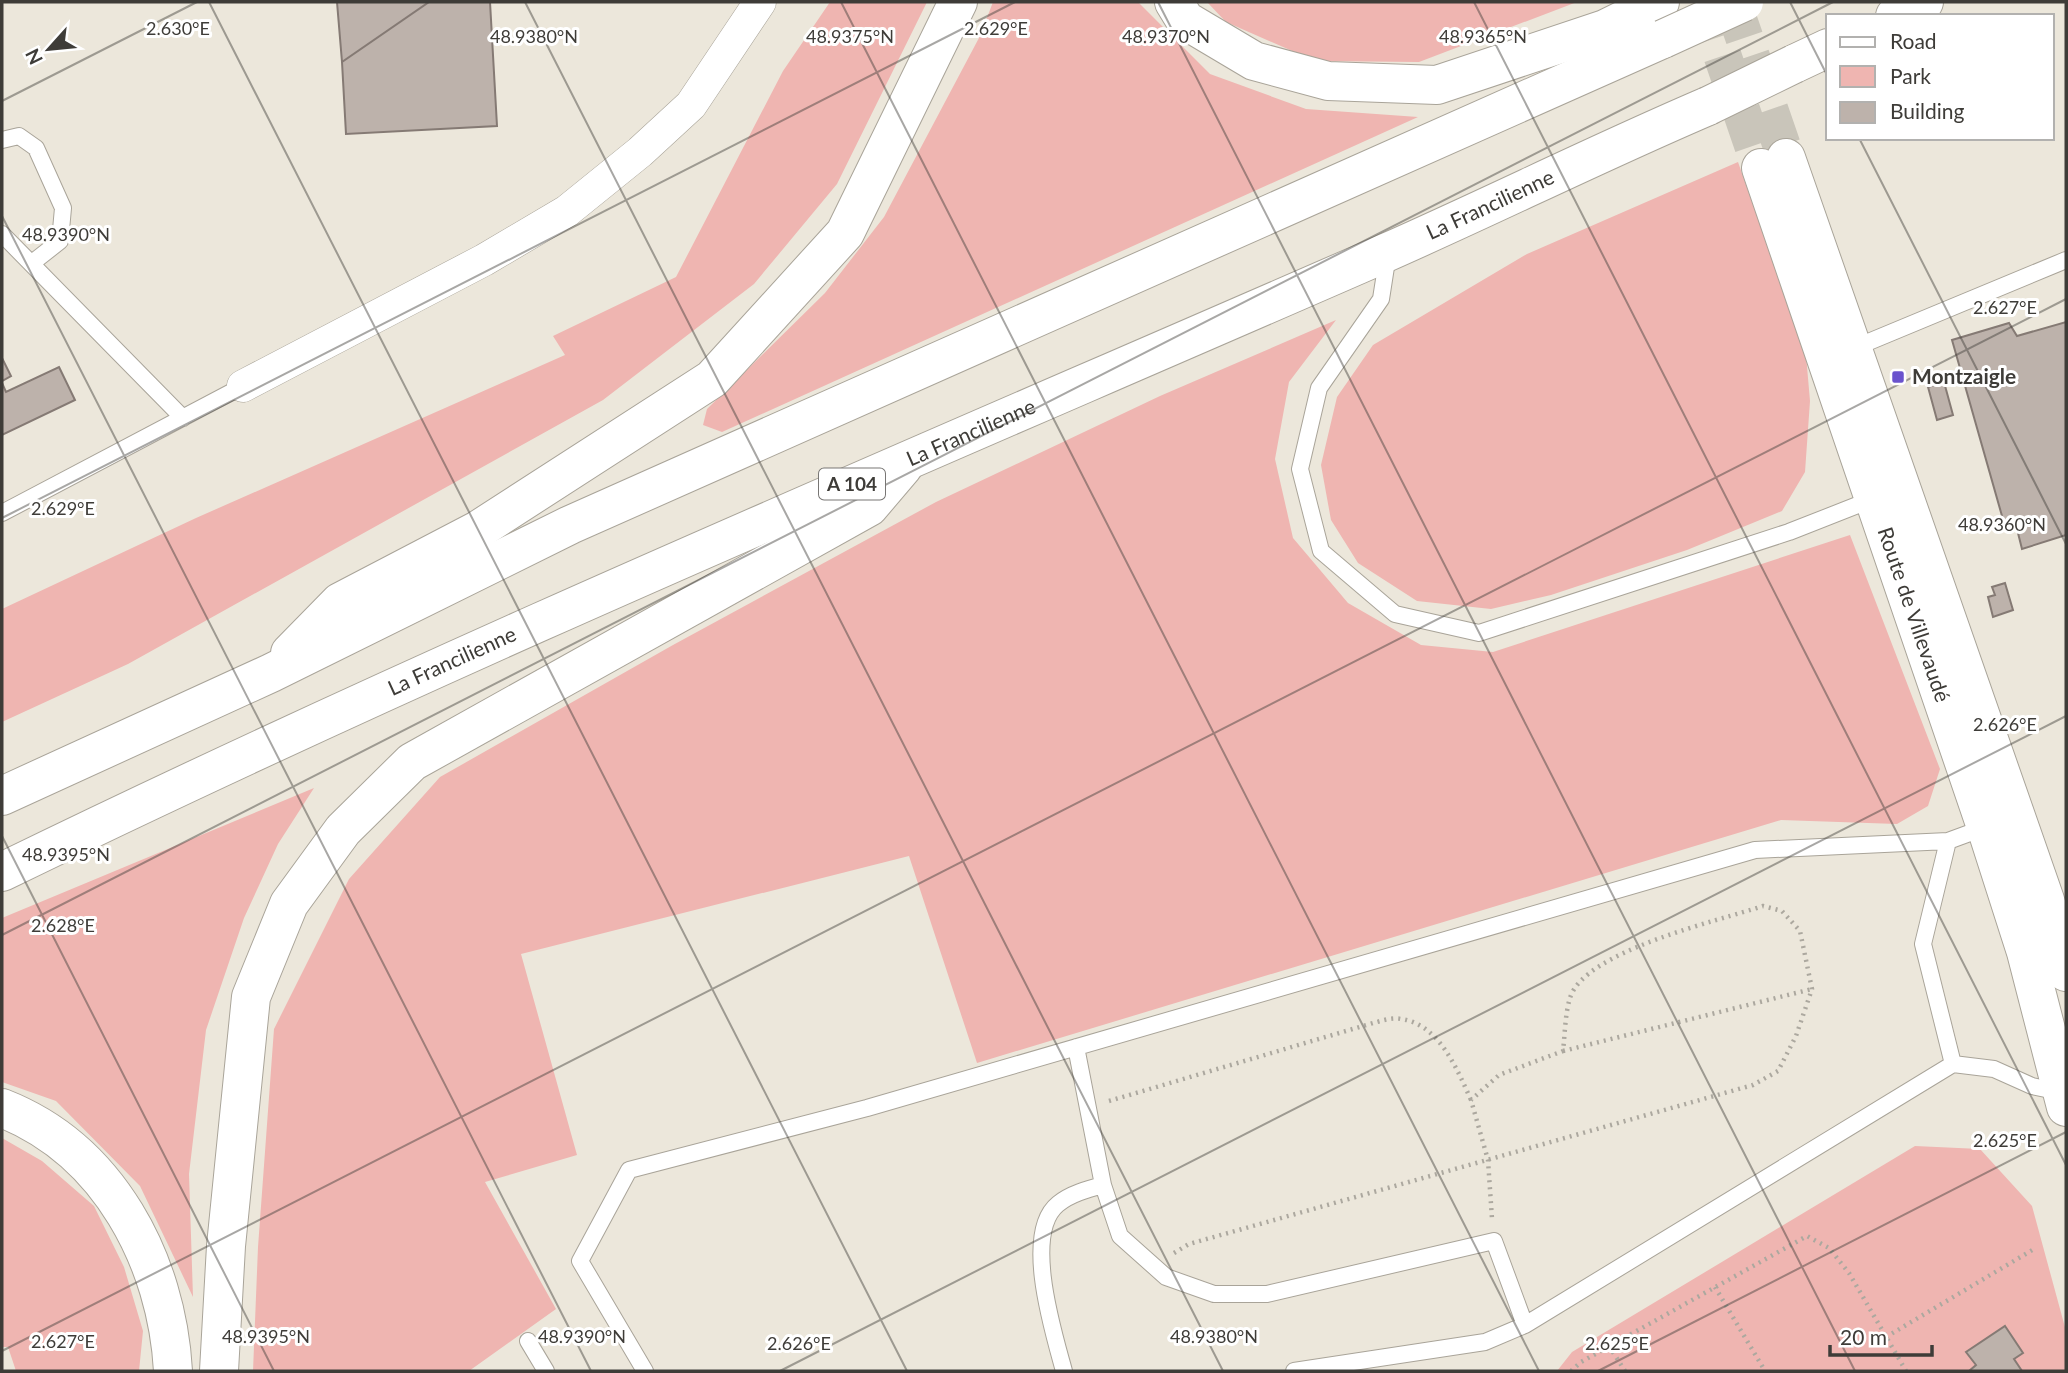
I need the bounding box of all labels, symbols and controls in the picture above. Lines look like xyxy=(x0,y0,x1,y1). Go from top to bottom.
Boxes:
north arrow xyxy=(14,14,84,84)
legend xyxy=(1826,14,2054,140)
text: 2.630°E xyxy=(146,17,210,39)
text: 2.629°E xyxy=(964,17,1028,39)
text: 48.9380°N xyxy=(490,25,578,47)
text: 48.9375°N xyxy=(806,25,894,47)
text: 48.9370°N xyxy=(1122,25,1210,47)
text: 48.9365°N xyxy=(1439,25,1527,47)
text: Road xyxy=(1890,28,1937,53)
text: N xyxy=(20,45,47,69)
text: Park xyxy=(1890,63,1931,88)
text: Building xyxy=(1890,98,1965,123)
street label: La Francilienne xyxy=(1422,163,1557,244)
text: 48.9390°N xyxy=(22,223,110,245)
text: 2.627°E xyxy=(1973,296,2037,318)
place label: Montzaigle xyxy=(1912,363,2016,388)
marker: Montzaigle xyxy=(1890,369,1906,385)
street label: La Francilienne xyxy=(902,393,1039,470)
road number: A 104 xyxy=(819,468,885,499)
text: 2.629°E xyxy=(31,497,95,519)
text: 48.9360°N xyxy=(1958,513,2046,535)
street label: Route de Villevaudé xyxy=(1873,523,1956,705)
street label: La Francilienne xyxy=(384,620,520,700)
text: 2.626°E xyxy=(1973,713,2037,735)
text: 48.9395°N xyxy=(22,843,110,865)
text: 2.628°E xyxy=(31,914,95,936)
text: 2.625°E xyxy=(1973,1129,2037,1151)
scale bar xyxy=(1830,1314,1932,1358)
text: 20 m xyxy=(1840,1324,1887,1349)
text: 48.9395°N xyxy=(222,1325,310,1347)
text: 48.9390°N xyxy=(538,1325,626,1347)
text: 48.9380°N xyxy=(1170,1325,1258,1347)
text: 2.627°E xyxy=(31,1330,95,1352)
text: 2.626°E xyxy=(767,1332,831,1354)
text: 2.625°E xyxy=(1585,1332,1649,1354)

